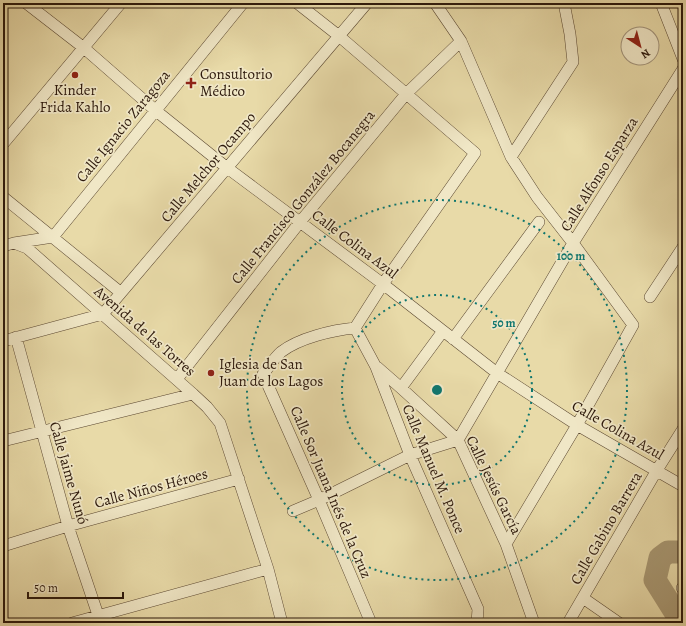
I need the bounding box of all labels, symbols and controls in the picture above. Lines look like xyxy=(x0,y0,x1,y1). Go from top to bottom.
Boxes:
north arrow xyxy=(620,26,660,66)
text: N xyxy=(638,45,653,62)
place label: Consultorio Médico xyxy=(200,64,272,101)
street label: Calle Ignacio Zaragoza xyxy=(71,66,175,186)
marker: Kinder Frida Kahlo xyxy=(70,70,80,80)
marker: Consultorio Médico xyxy=(185,77,197,89)
place label: Kinder Frida Kahlo xyxy=(40,80,110,117)
street label: Calle Francisco González Bocanegra xyxy=(226,106,380,288)
street label: Calle Melchor Ocampo xyxy=(156,108,260,226)
street label: Calle Alfonso Esparza xyxy=(556,113,642,235)
street label: Calle Colina Azul xyxy=(308,205,403,283)
text: 100 m xyxy=(557,248,585,264)
street label: Avenida de las Torres xyxy=(89,281,200,381)
text: 50 m xyxy=(492,315,516,331)
place label: Iglesia de San Juan de los Lagos xyxy=(219,354,323,391)
marker: Iglesia de San Juan de los Lagos xyxy=(206,368,216,378)
centre of rings xyxy=(430,383,444,397)
street label: Calle Colina Azul xyxy=(568,395,668,465)
street label: Calle Manuel M. Ponce xyxy=(398,401,470,537)
street label: Calle Sor Juana Inés de la Cruz xyxy=(286,403,376,581)
street label: Calle Jaime Nunó xyxy=(45,419,93,527)
street label: Calle Jesús García xyxy=(461,432,527,538)
street label: Calle Niños Héroes xyxy=(92,463,210,513)
street label: Calle Gabino Barrera xyxy=(566,468,646,588)
scale bar xyxy=(28,574,123,600)
text: 50 m xyxy=(34,580,58,596)

